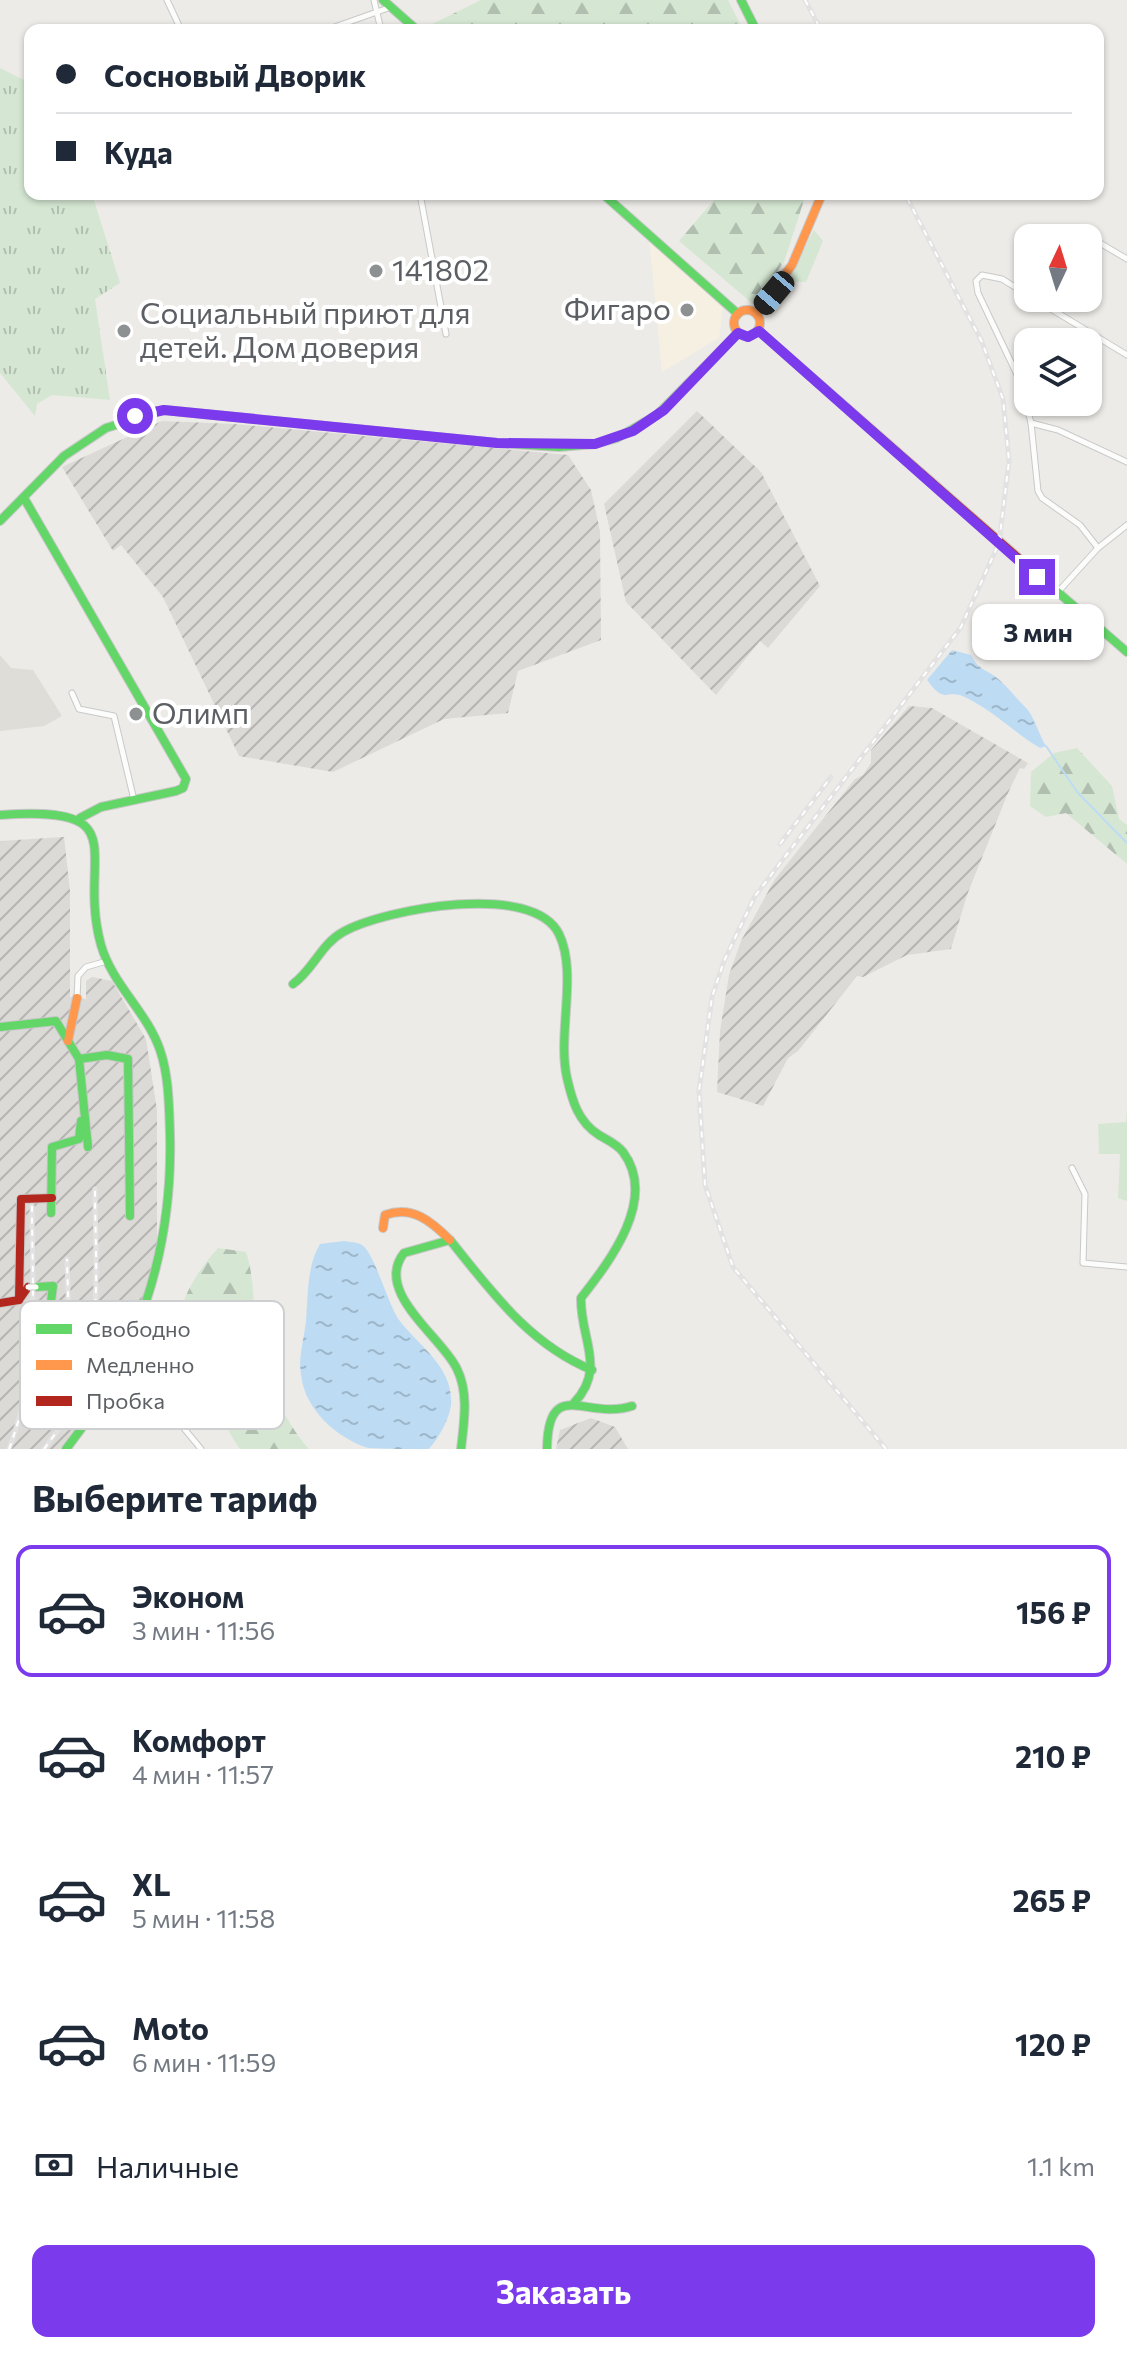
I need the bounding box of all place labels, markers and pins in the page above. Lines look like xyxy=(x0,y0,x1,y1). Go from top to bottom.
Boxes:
place label: 141802 xyxy=(392,250,489,287)
marker: 141802 xyxy=(367,262,385,280)
place label: Фигаро xyxy=(564,289,671,326)
place label: Социальный приют для детей. Дом доверия xyxy=(140,293,471,364)
marker: Фигаро xyxy=(678,301,696,319)
marker: Социальный приют для детей. Дом доверия xyxy=(115,322,133,340)
place label: Олимп xyxy=(152,693,249,730)
marker: Олимп xyxy=(127,705,145,723)

